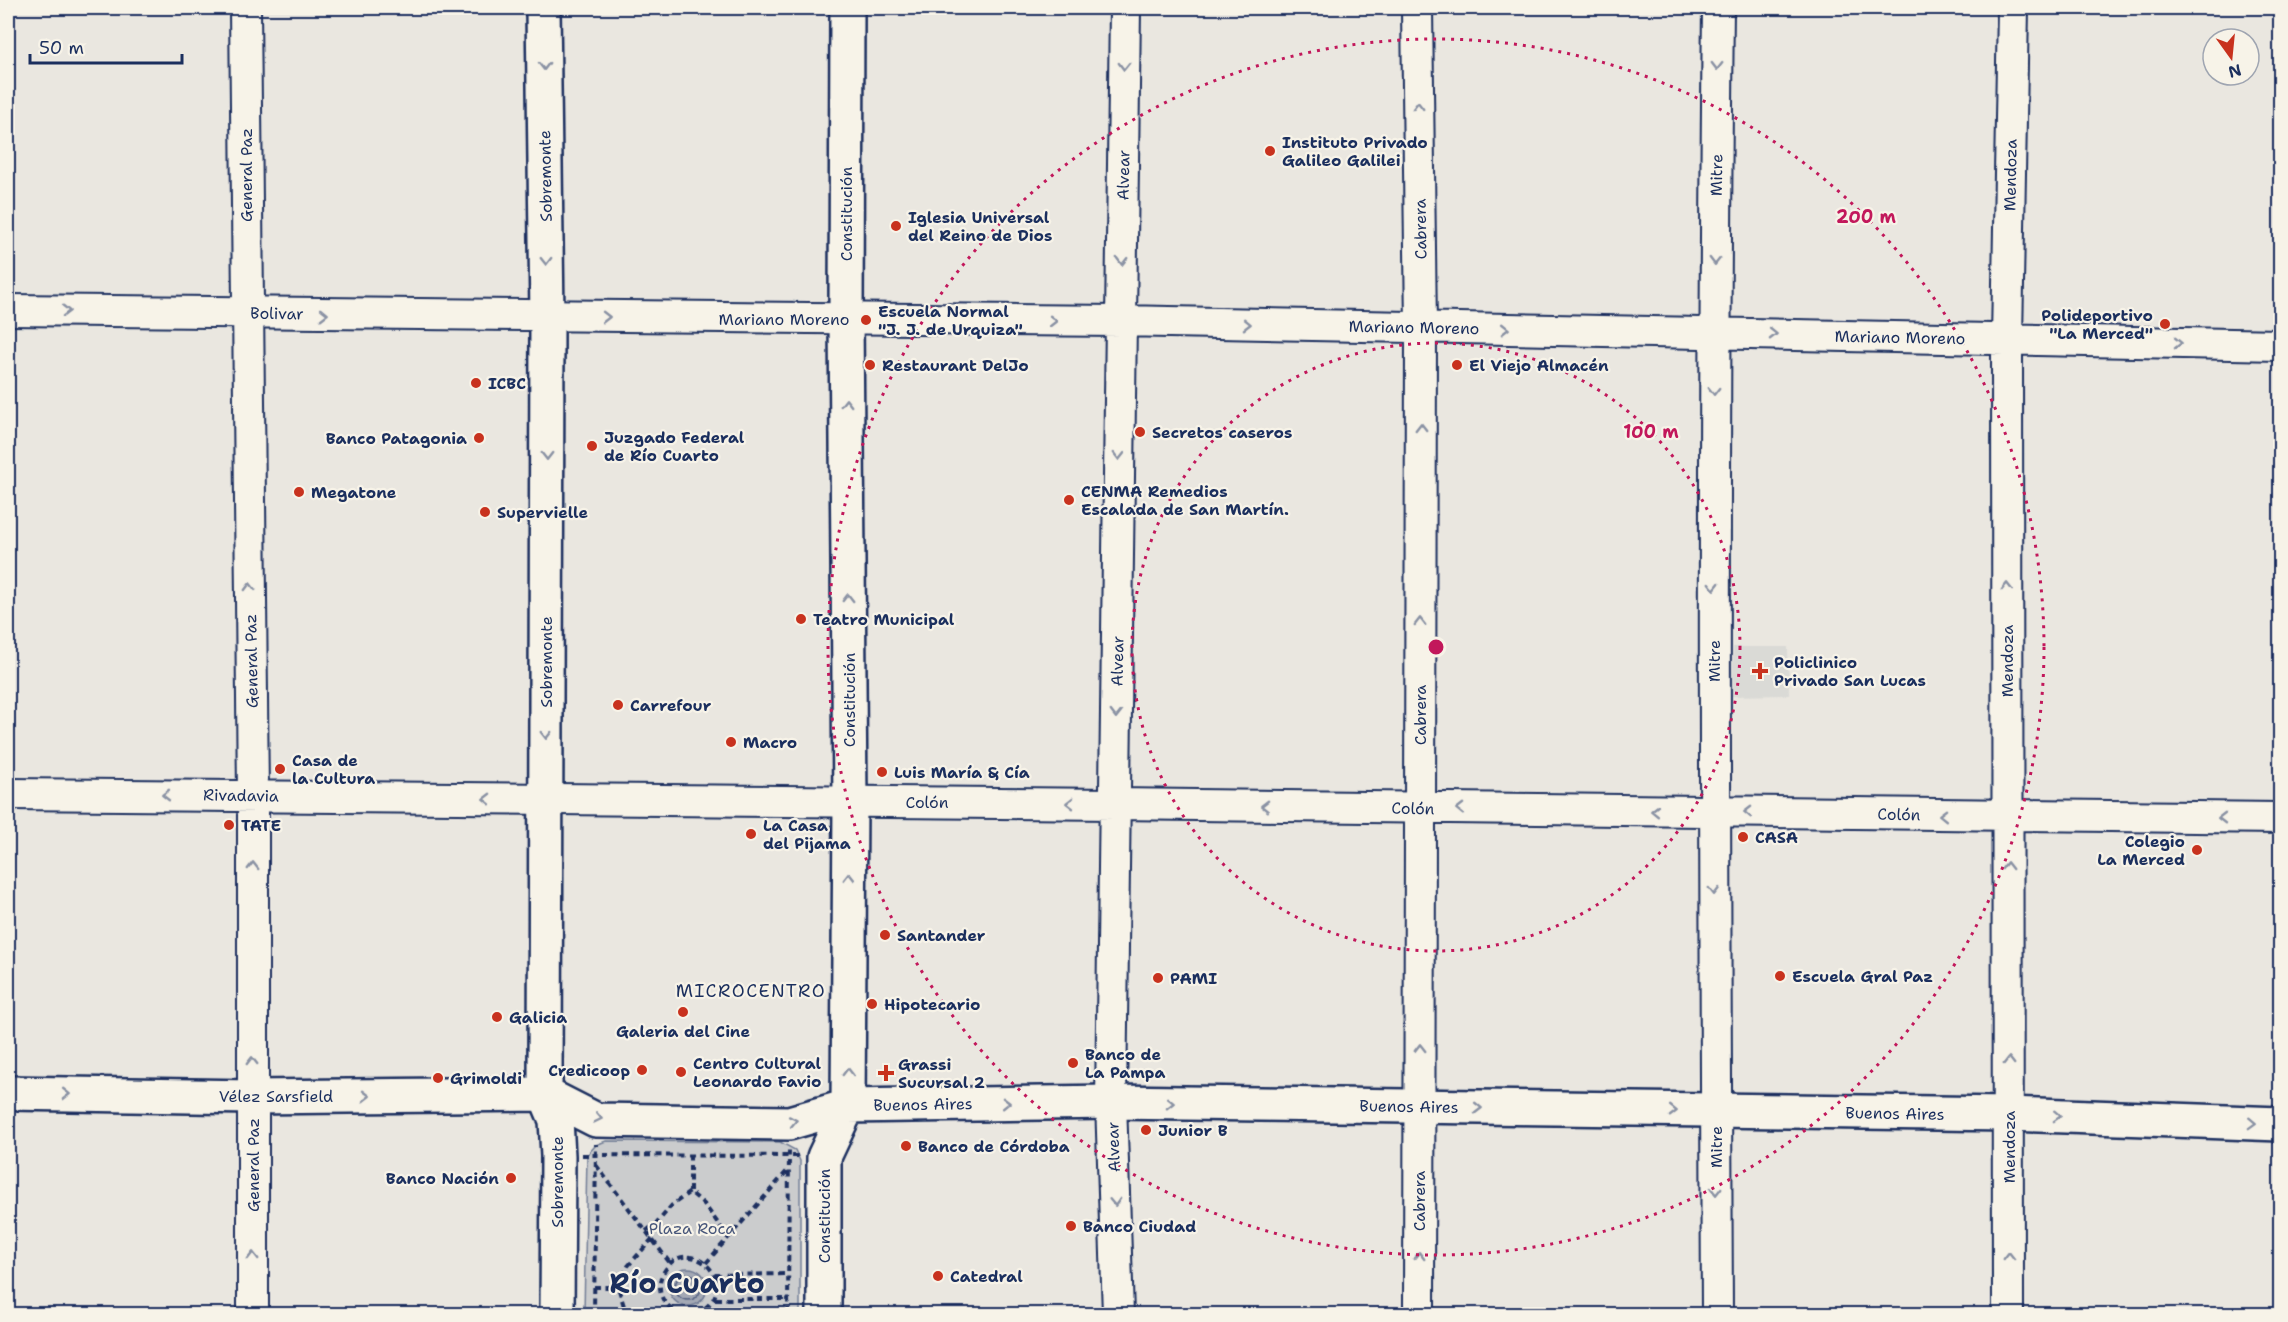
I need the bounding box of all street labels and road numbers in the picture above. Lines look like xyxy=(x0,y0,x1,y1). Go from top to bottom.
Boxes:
street label: General Paz xyxy=(236,128,257,222)
street label: Sobremonte xyxy=(534,130,557,222)
street label: Mendoza xyxy=(1999,139,2022,211)
street label: Alvear xyxy=(1113,150,1134,200)
street label: Mitre xyxy=(1706,154,1727,196)
street label: Constitución xyxy=(836,167,857,261)
street label: Cabrera xyxy=(1409,198,1432,259)
street label: Bolivar xyxy=(250,303,304,324)
street label: Mariano Moreno xyxy=(719,309,849,330)
street label: Mariano Moreno xyxy=(1348,316,1480,339)
street label: Mariano Moreno xyxy=(1834,326,1966,349)
street label: General Paz xyxy=(240,614,263,708)
street label: Sobremonte xyxy=(536,616,557,708)
street label: Mendoza xyxy=(1997,625,2018,697)
street label: Alvear xyxy=(1107,636,1128,686)
street label: Mitre xyxy=(1704,640,1725,682)
street label: Constitución xyxy=(839,653,860,747)
street label: Cabrera xyxy=(1410,685,1431,745)
street label: Rivadavia xyxy=(203,784,279,807)
street label: Colón xyxy=(905,792,949,813)
street label: Colón xyxy=(1391,798,1435,819)
street label: Colón xyxy=(1877,804,1921,825)
street label: Vélez Sarsfield xyxy=(219,1086,333,1107)
street label: Buenos Aires xyxy=(873,1093,973,1116)
street label: Buenos Aires xyxy=(1359,1095,1459,1118)
street label: Buenos Aires xyxy=(1845,1102,1945,1125)
street label: Mendoza xyxy=(1999,1111,2020,1183)
street label: General Paz xyxy=(243,1118,264,1212)
street label: Alvear xyxy=(1102,1121,1125,1173)
street label: Mitre xyxy=(1706,1126,1727,1168)
street label: Sobremonte xyxy=(547,1136,568,1228)
street label: Constitución xyxy=(814,1169,835,1263)
street label: Cabrera xyxy=(1409,1171,1430,1231)

